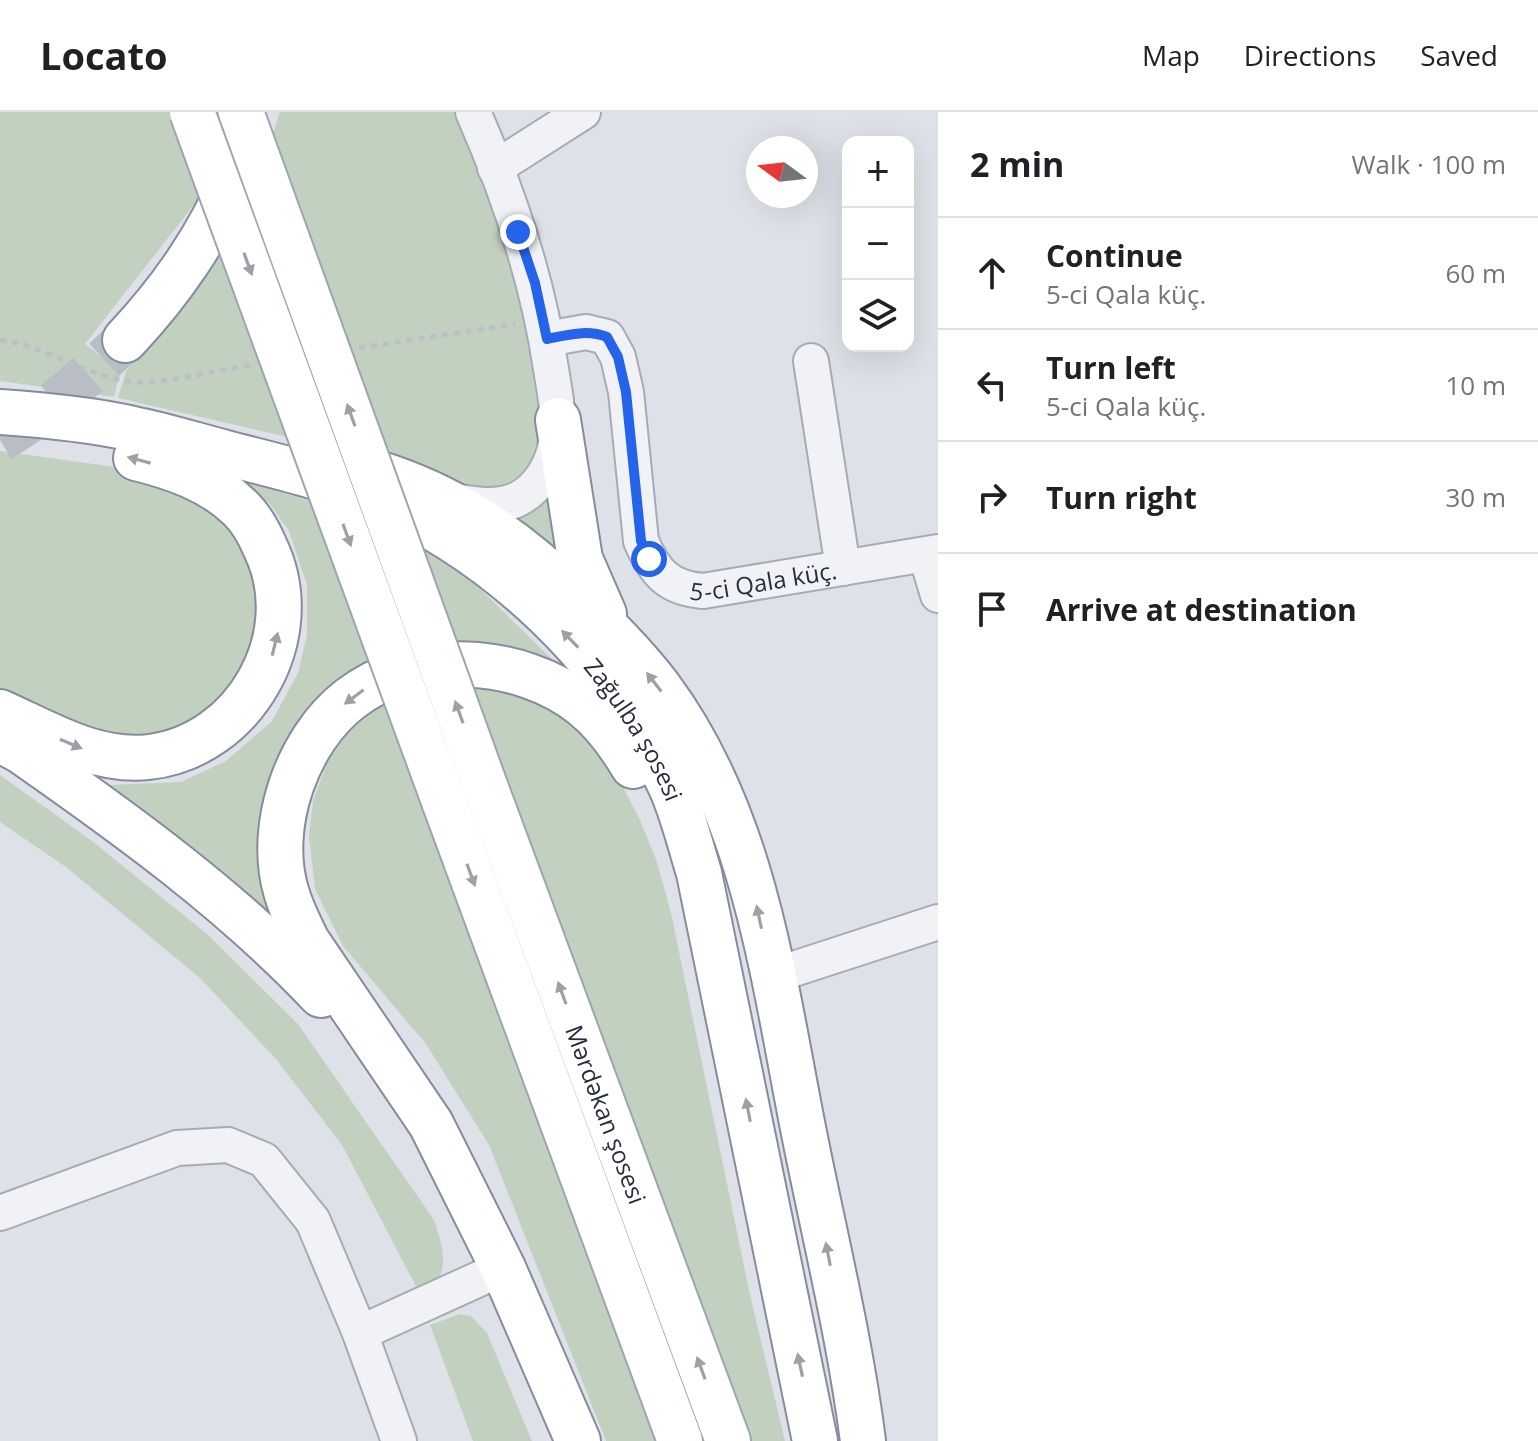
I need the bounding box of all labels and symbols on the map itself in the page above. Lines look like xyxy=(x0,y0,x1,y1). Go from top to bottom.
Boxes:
north arrow xyxy=(746,136,818,208)
route end xyxy=(500,214,536,250)
one-way arrow xyxy=(242,252,255,276)
one-way arrow xyxy=(344,403,357,427)
one-way arrow xyxy=(126,453,151,465)
one-way arrow xyxy=(341,523,354,547)
route start xyxy=(631,541,667,577)
street label: 5-ci Qala küç. xyxy=(688,553,839,608)
one-way arrow xyxy=(561,630,580,649)
one-way arrow xyxy=(269,631,281,656)
street label: Zağulba şosesi xyxy=(578,650,691,805)
one-way arrow xyxy=(646,672,663,692)
one-way arrow xyxy=(344,689,364,705)
one-way arrow xyxy=(452,700,465,724)
one-way arrow xyxy=(59,737,83,750)
one-way arrow xyxy=(465,863,478,887)
one-way arrow xyxy=(752,905,765,930)
one-way arrow xyxy=(555,981,568,1005)
street label: Mərdəkan şosesi xyxy=(559,1020,655,1208)
one-way arrow xyxy=(742,1097,754,1122)
one-way arrow xyxy=(821,1242,834,1267)
one-way arrow xyxy=(793,1352,806,1377)
one-way arrow xyxy=(694,1356,707,1380)

